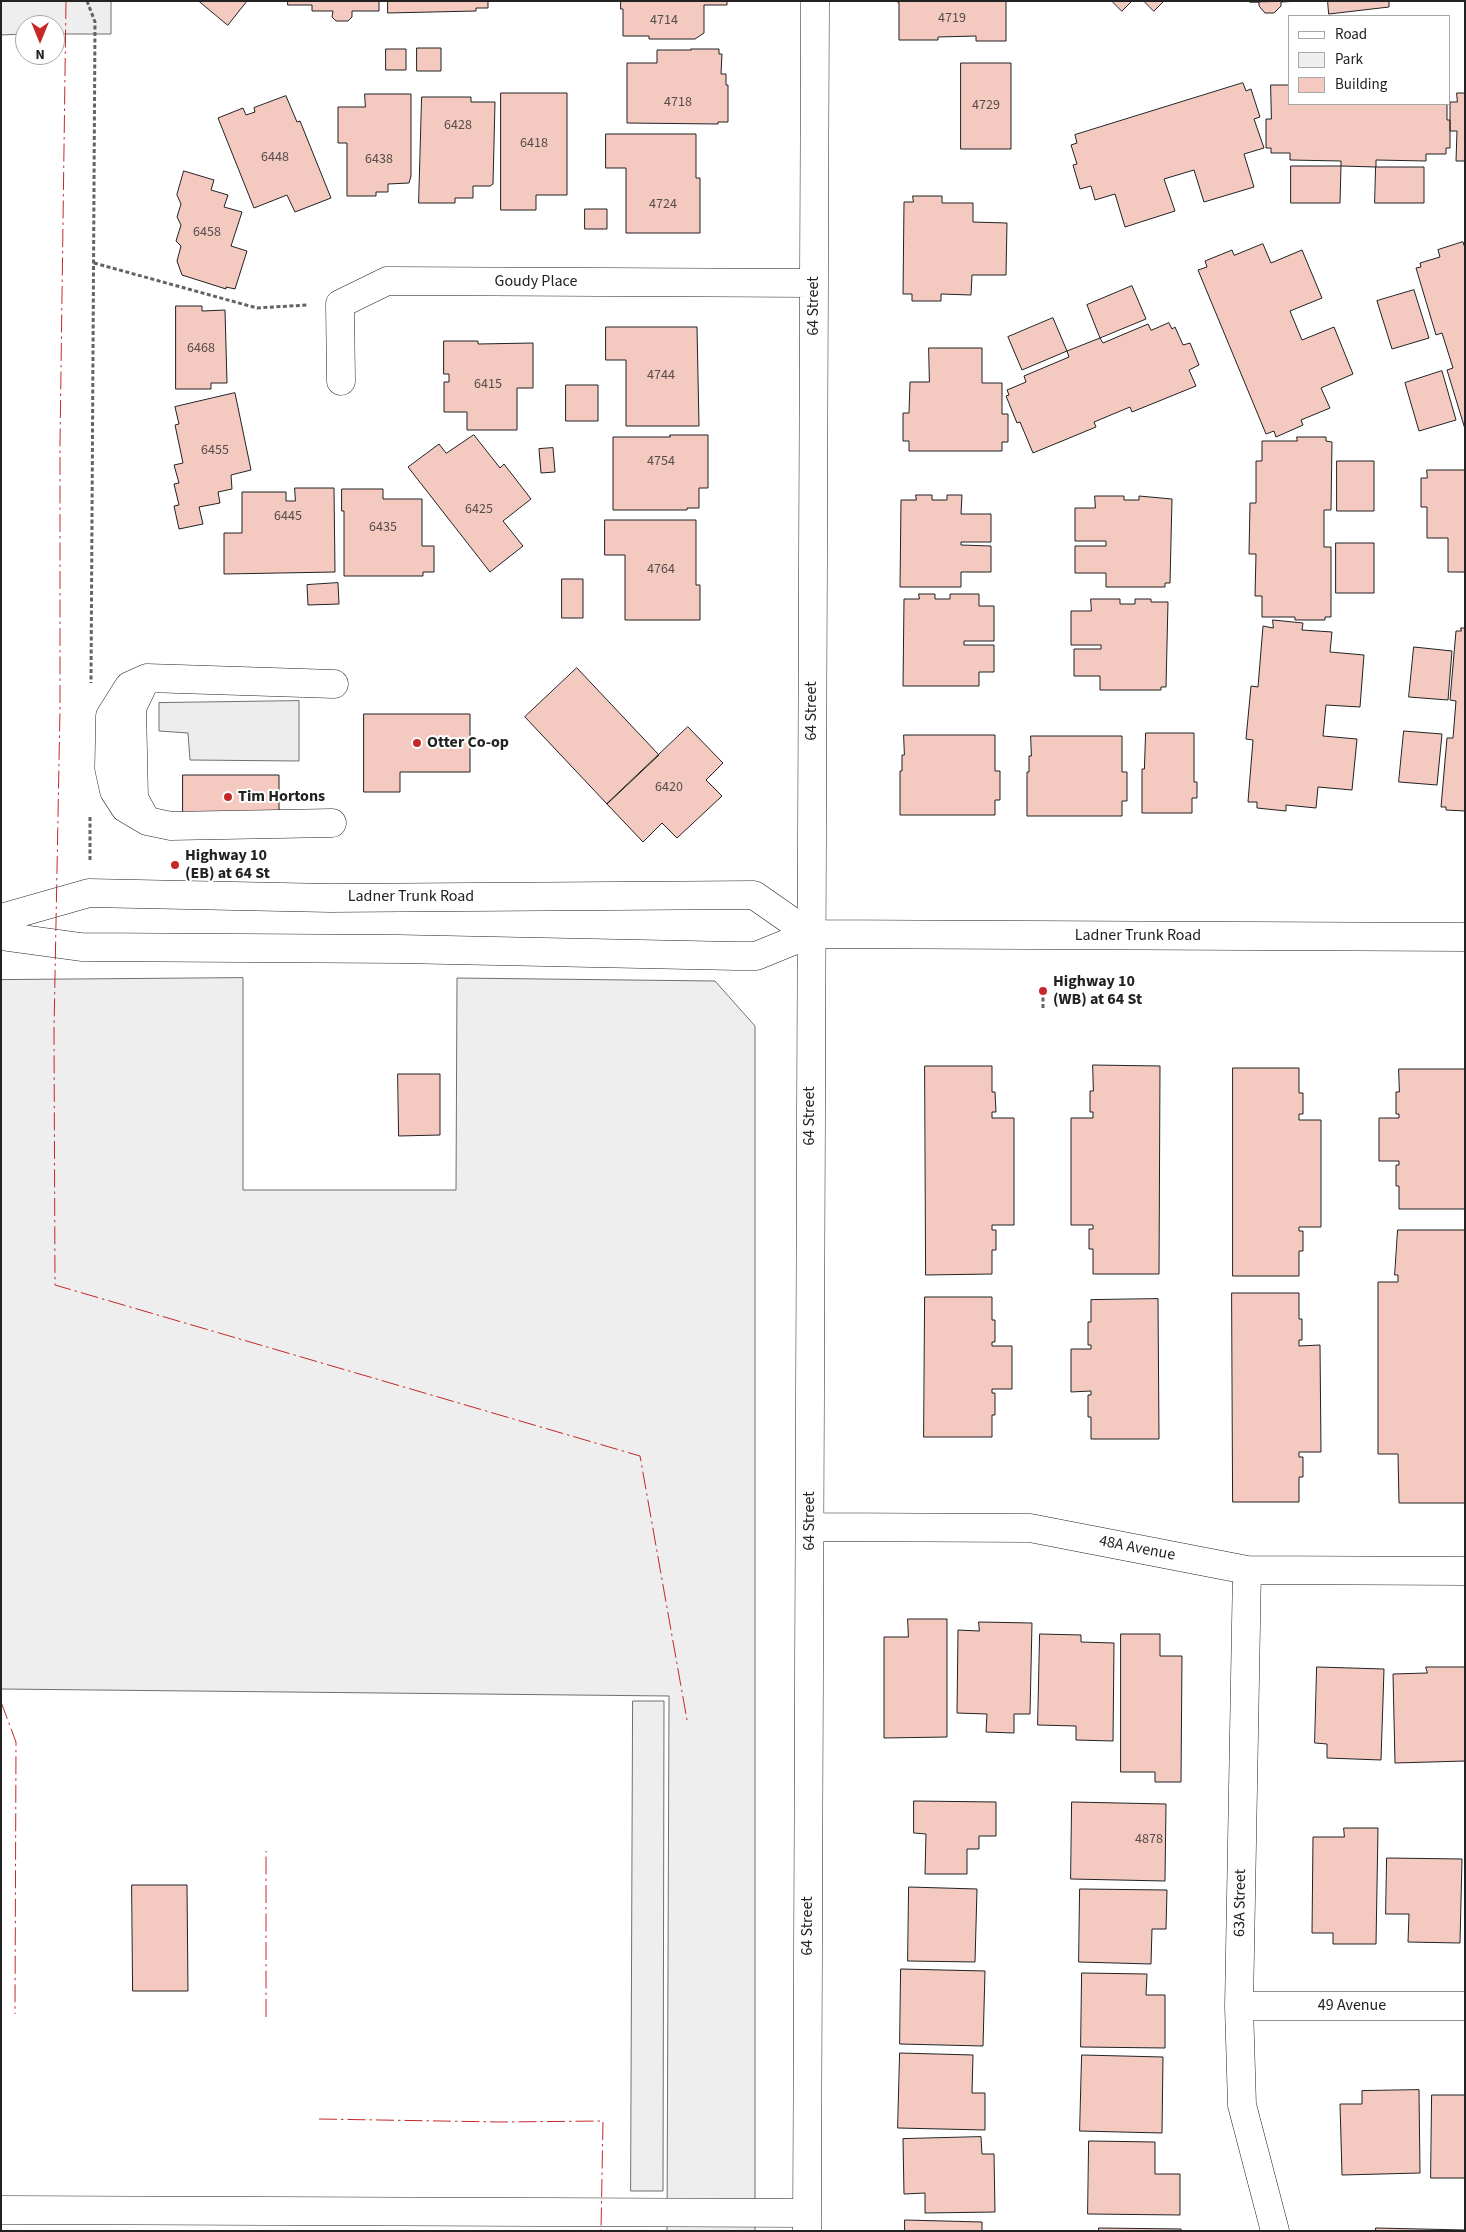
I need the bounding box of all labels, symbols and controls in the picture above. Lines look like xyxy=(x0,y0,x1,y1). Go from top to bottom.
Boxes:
house number: 4719 xyxy=(938,11,966,27)
house number: 4714 xyxy=(650,13,678,29)
north arrow xyxy=(15,15,65,65)
legend xyxy=(1288,15,1451,105)
text: Road xyxy=(1335,24,1367,45)
text: N xyxy=(35,44,45,64)
text: Park xyxy=(1335,49,1363,70)
text: Building xyxy=(1335,74,1387,95)
house number: 4718 xyxy=(664,95,692,111)
house number: 4729 xyxy=(972,98,1000,114)
house number: 6428 xyxy=(444,118,472,134)
house number: 6418 xyxy=(520,136,548,152)
house number: 6448 xyxy=(261,150,289,166)
house number: 6438 xyxy=(365,152,393,168)
house number: 4724 xyxy=(649,197,677,213)
house number: 6458 xyxy=(193,225,221,241)
street label: Goudy Place xyxy=(495,272,577,292)
street label: 64 Street xyxy=(804,276,824,336)
house number: 6468 xyxy=(187,341,215,357)
house number: 4744 xyxy=(647,368,675,384)
house number: 6415 xyxy=(474,377,502,393)
house number: 6455 xyxy=(201,443,229,459)
house number: 4754 xyxy=(647,454,675,470)
house number: 6425 xyxy=(465,502,493,518)
house number: 6445 xyxy=(274,509,302,525)
house number: 6435 xyxy=(369,520,397,536)
house number: 4764 xyxy=(647,562,675,578)
street label: 64 Street xyxy=(802,681,822,741)
place label: Otter Co-op xyxy=(427,733,509,753)
marker: Otter Co-op xyxy=(411,737,423,749)
house number: 6420 xyxy=(655,780,683,796)
place label: Tim Hortons xyxy=(238,787,325,807)
marker: Tim Hortons xyxy=(222,791,234,803)
place label: Highway 10 (EB) at 64 St xyxy=(185,846,270,884)
marker: Highway 10 (EB) at 64 St xyxy=(169,859,181,871)
street label: Ladner Trunk Road xyxy=(348,887,474,907)
street label: Ladner Trunk Road xyxy=(1075,926,1201,946)
place label: Highway 10 (WB) at 64 St xyxy=(1053,972,1142,1010)
marker: Highway 10 (WB) at 64 St xyxy=(1037,985,1049,997)
street label: 64 Street xyxy=(800,1086,820,1146)
street label: 64 Street xyxy=(800,1491,820,1551)
street label: 48A Avenue xyxy=(1097,1532,1177,1566)
house number: 4878 xyxy=(1135,1832,1163,1848)
street label: 63A Street xyxy=(1231,1869,1251,1937)
street label: 64 Street xyxy=(798,1896,818,1956)
street label: 49 Avenue xyxy=(1318,1996,1386,2016)

